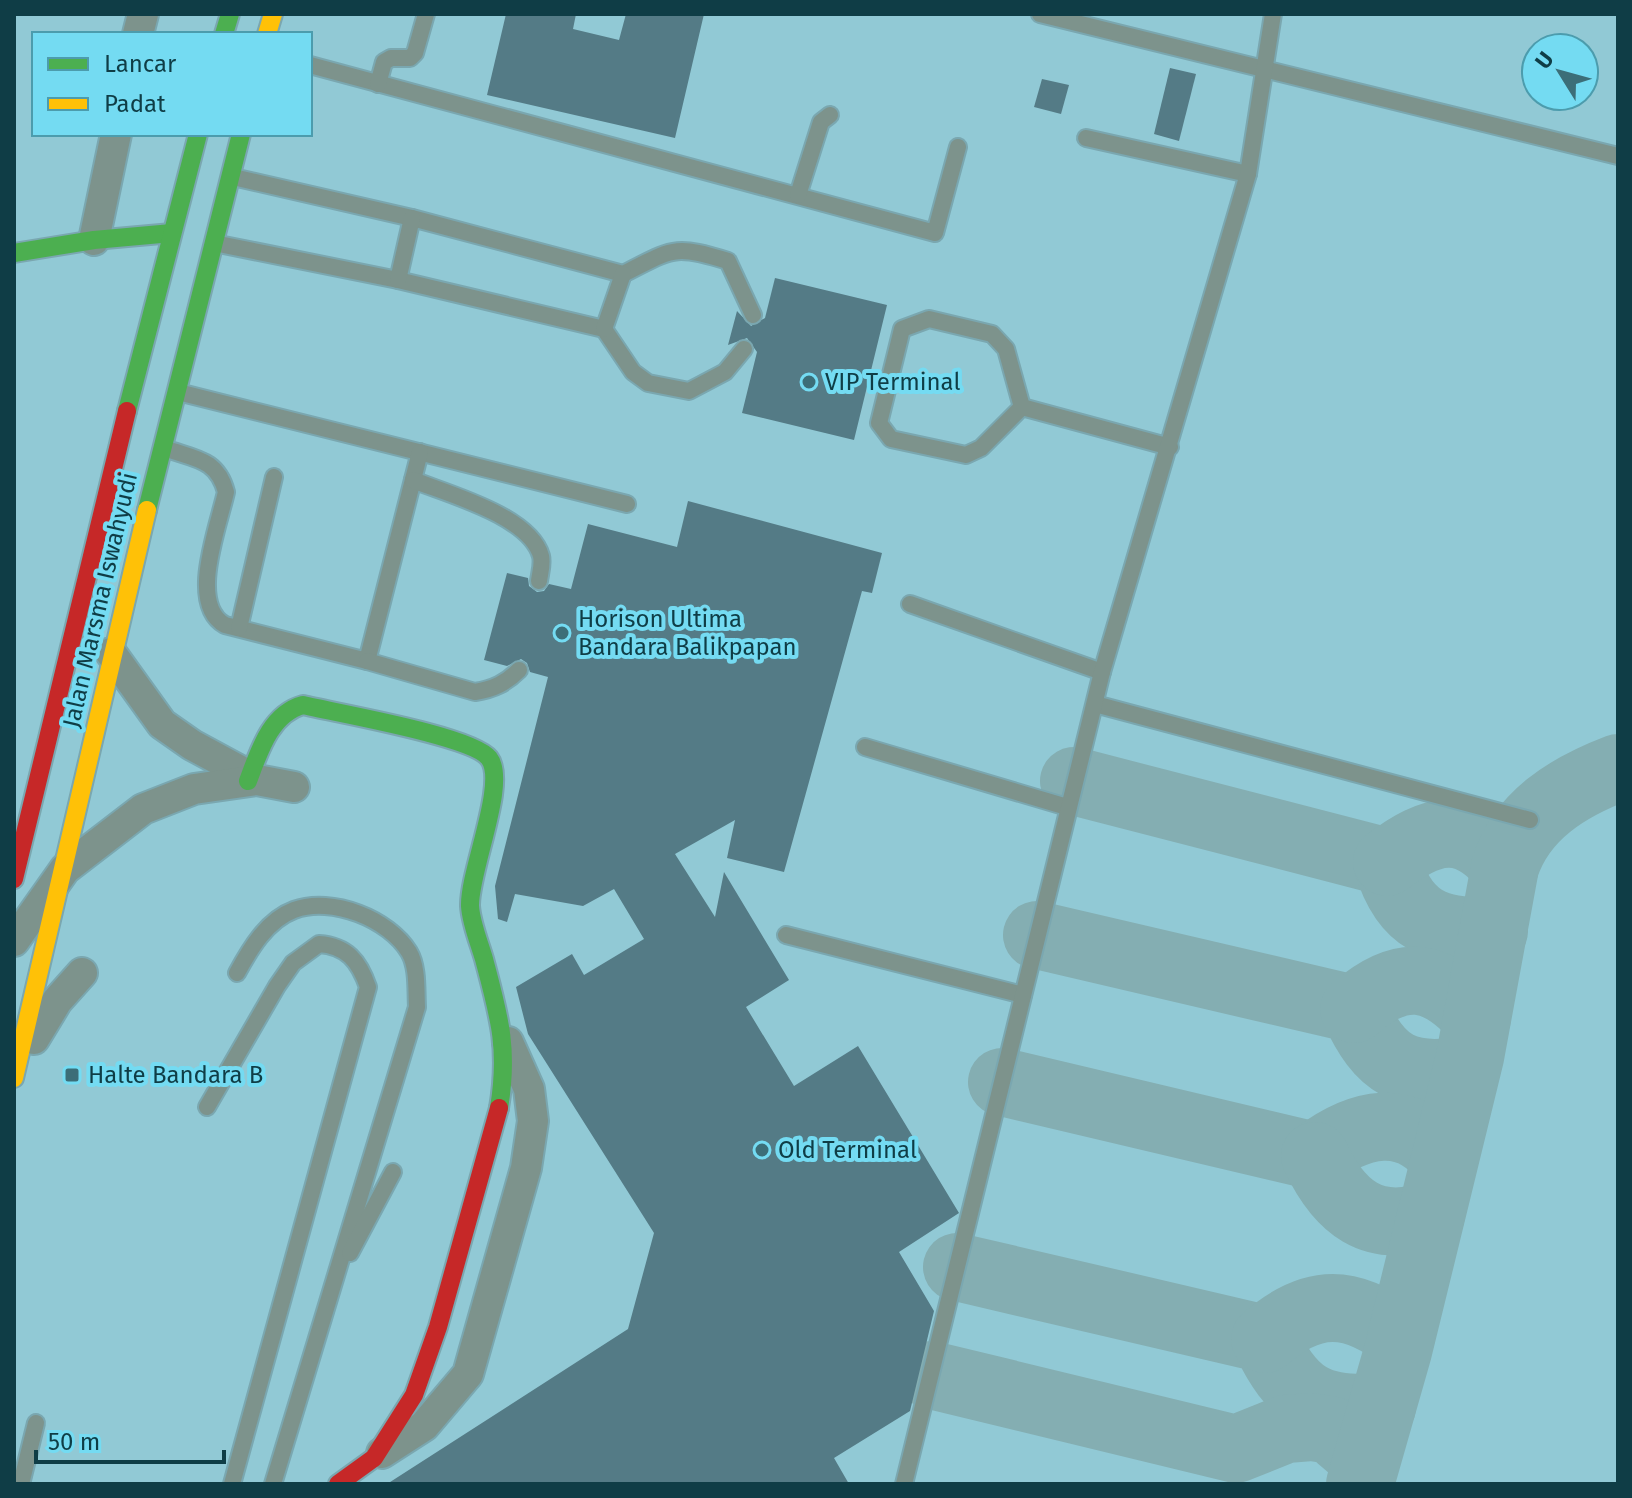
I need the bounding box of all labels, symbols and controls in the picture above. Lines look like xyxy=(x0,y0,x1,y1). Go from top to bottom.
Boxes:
legend xyxy=(32,32,312,136)
north arrow xyxy=(1520,32,1600,112)
text: U xyxy=(1529,46,1560,74)
text: Lancar xyxy=(104,50,177,78)
text: Padat xyxy=(104,90,166,118)
place label: VIP Terminal xyxy=(825,368,960,396)
marker: VIP Terminal xyxy=(800,373,818,391)
street label: Jalan Marsma Iswahyudi xyxy=(57,470,143,730)
place label: Horison Ultima Bandara Balikpapan xyxy=(578,605,797,661)
marker: Horison Ultima Bandara Balikpapan xyxy=(553,624,571,642)
place label: Halte Bandara B xyxy=(88,1061,263,1089)
marker: Halte Bandara B xyxy=(63,1066,81,1084)
place label: Old Terminal xyxy=(778,1136,917,1164)
marker: Old Terminal xyxy=(753,1141,771,1159)
scale bar xyxy=(36,1414,224,1464)
text: 50 m xyxy=(48,1428,100,1456)

